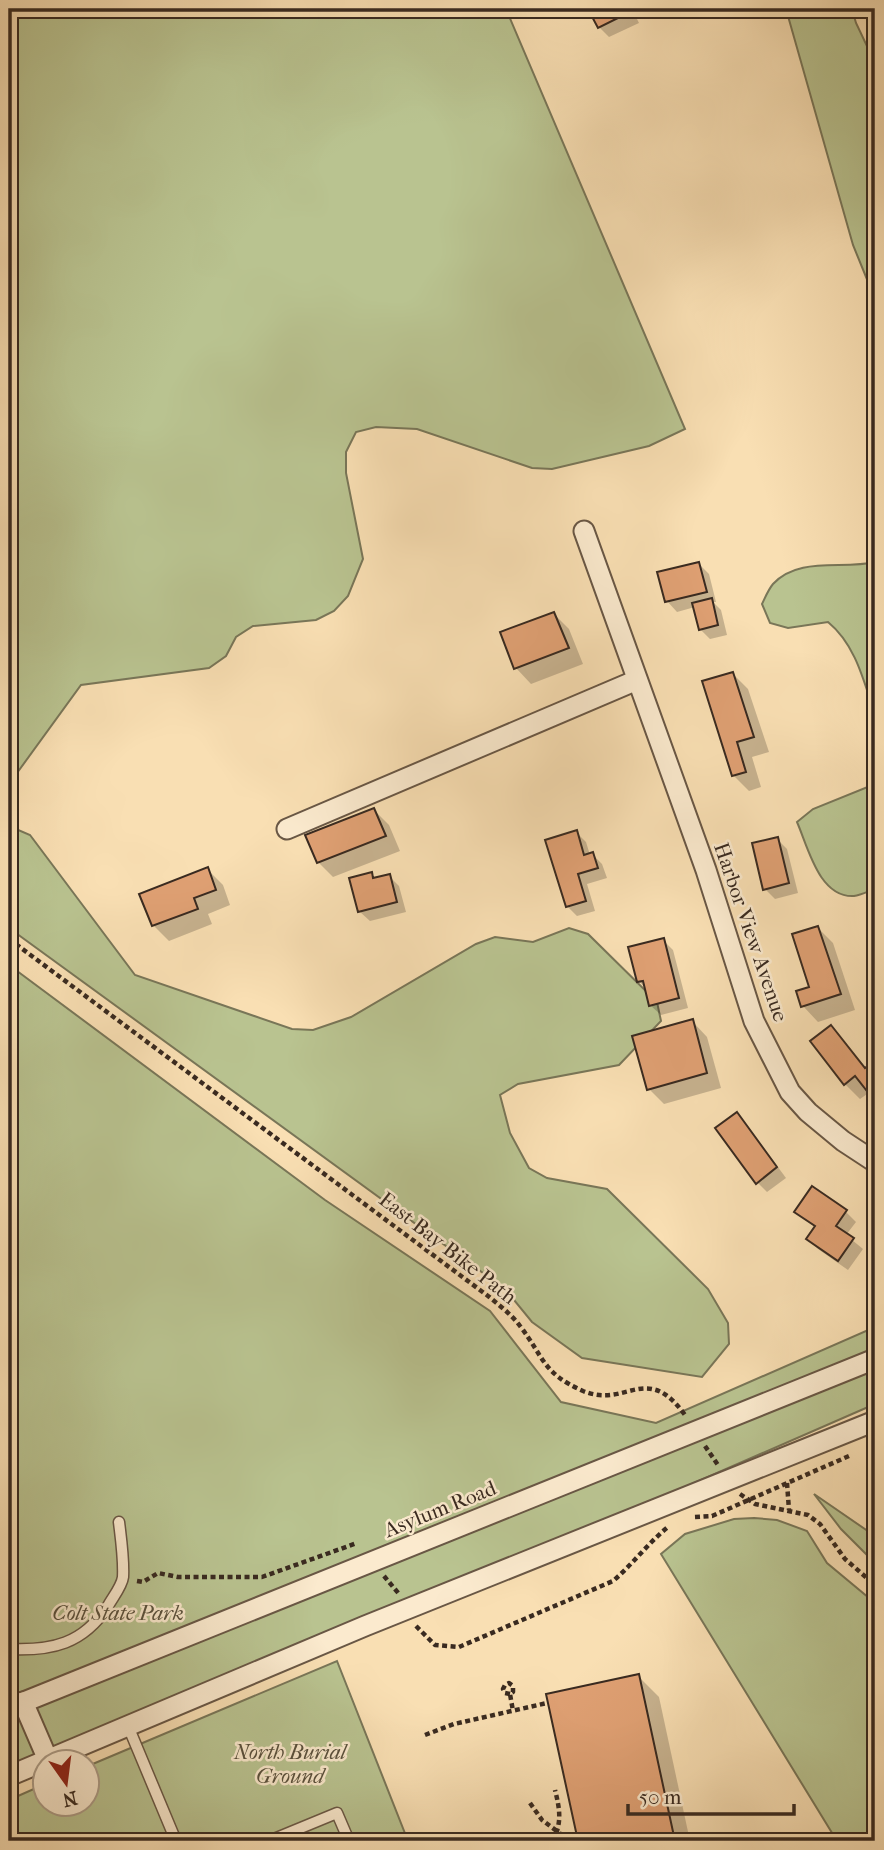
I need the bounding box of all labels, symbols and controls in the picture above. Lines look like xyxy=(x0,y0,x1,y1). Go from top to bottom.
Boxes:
street label: Harbor View Avenue xyxy=(709,839,793,1025)
street label: East Bay Bike Path xyxy=(375,1187,522,1309)
street label: Asylum Road xyxy=(380,1475,500,1543)
park label: Colt State Park xyxy=(52,1601,184,1625)
park label: North Burial Ground xyxy=(233,1740,349,1788)
north arrow xyxy=(32,1748,102,1818)
scale bar xyxy=(628,1773,795,1817)
text: 50 m xyxy=(639,1785,682,1809)
text: N xyxy=(60,1786,80,1811)

